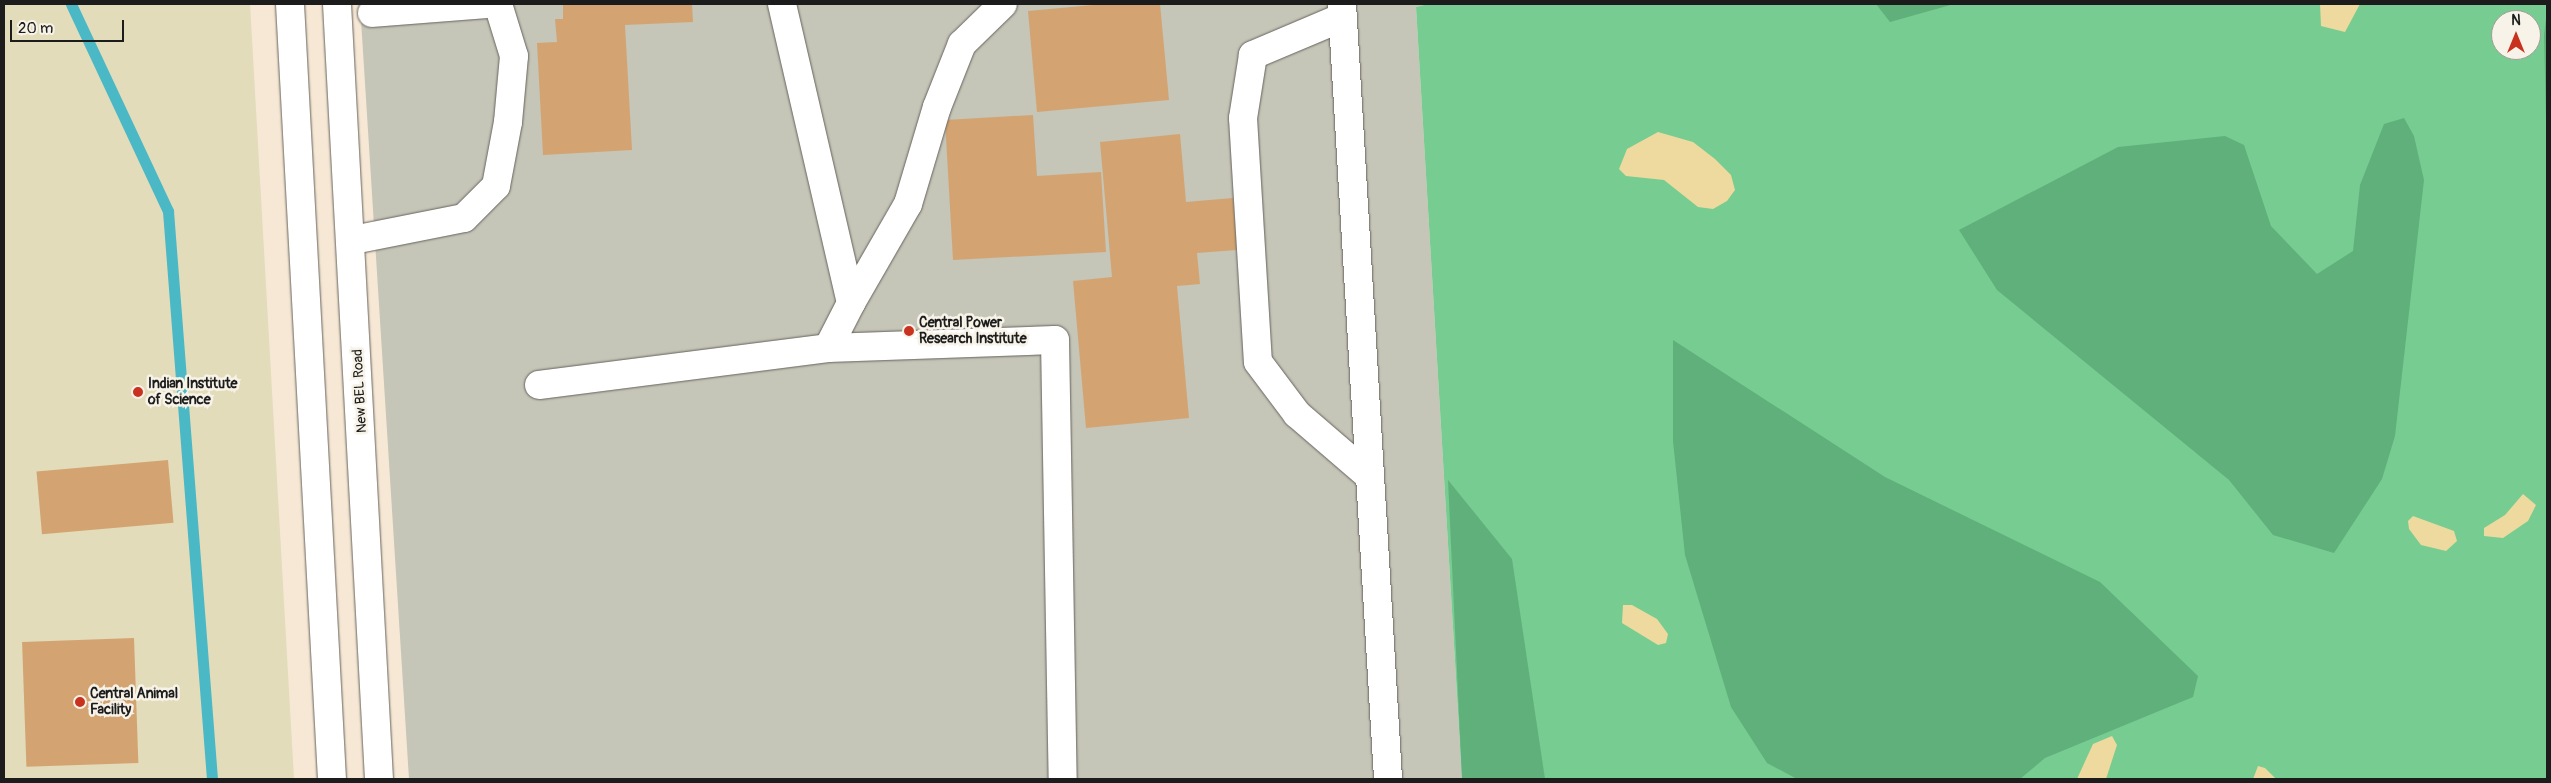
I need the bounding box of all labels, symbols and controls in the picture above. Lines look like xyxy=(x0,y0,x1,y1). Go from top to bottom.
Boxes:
scale bar xyxy=(12,10,126,42)
north arrow xyxy=(2491,10,2541,60)
text: N xyxy=(2511,12,2521,29)
text: 20 m xyxy=(18,19,53,38)
place label: Central Power Research Institute xyxy=(919,315,1027,348)
marker: Central Power Research Institute xyxy=(903,325,915,337)
street label: New BEL Road xyxy=(349,349,371,433)
place label: Indian Institute of Science xyxy=(148,376,237,408)
marker: Indian Institute of Science xyxy=(132,386,144,398)
place label: Central Animal Facility xyxy=(90,686,178,719)
marker: Central Animal Facility xyxy=(74,696,86,708)

